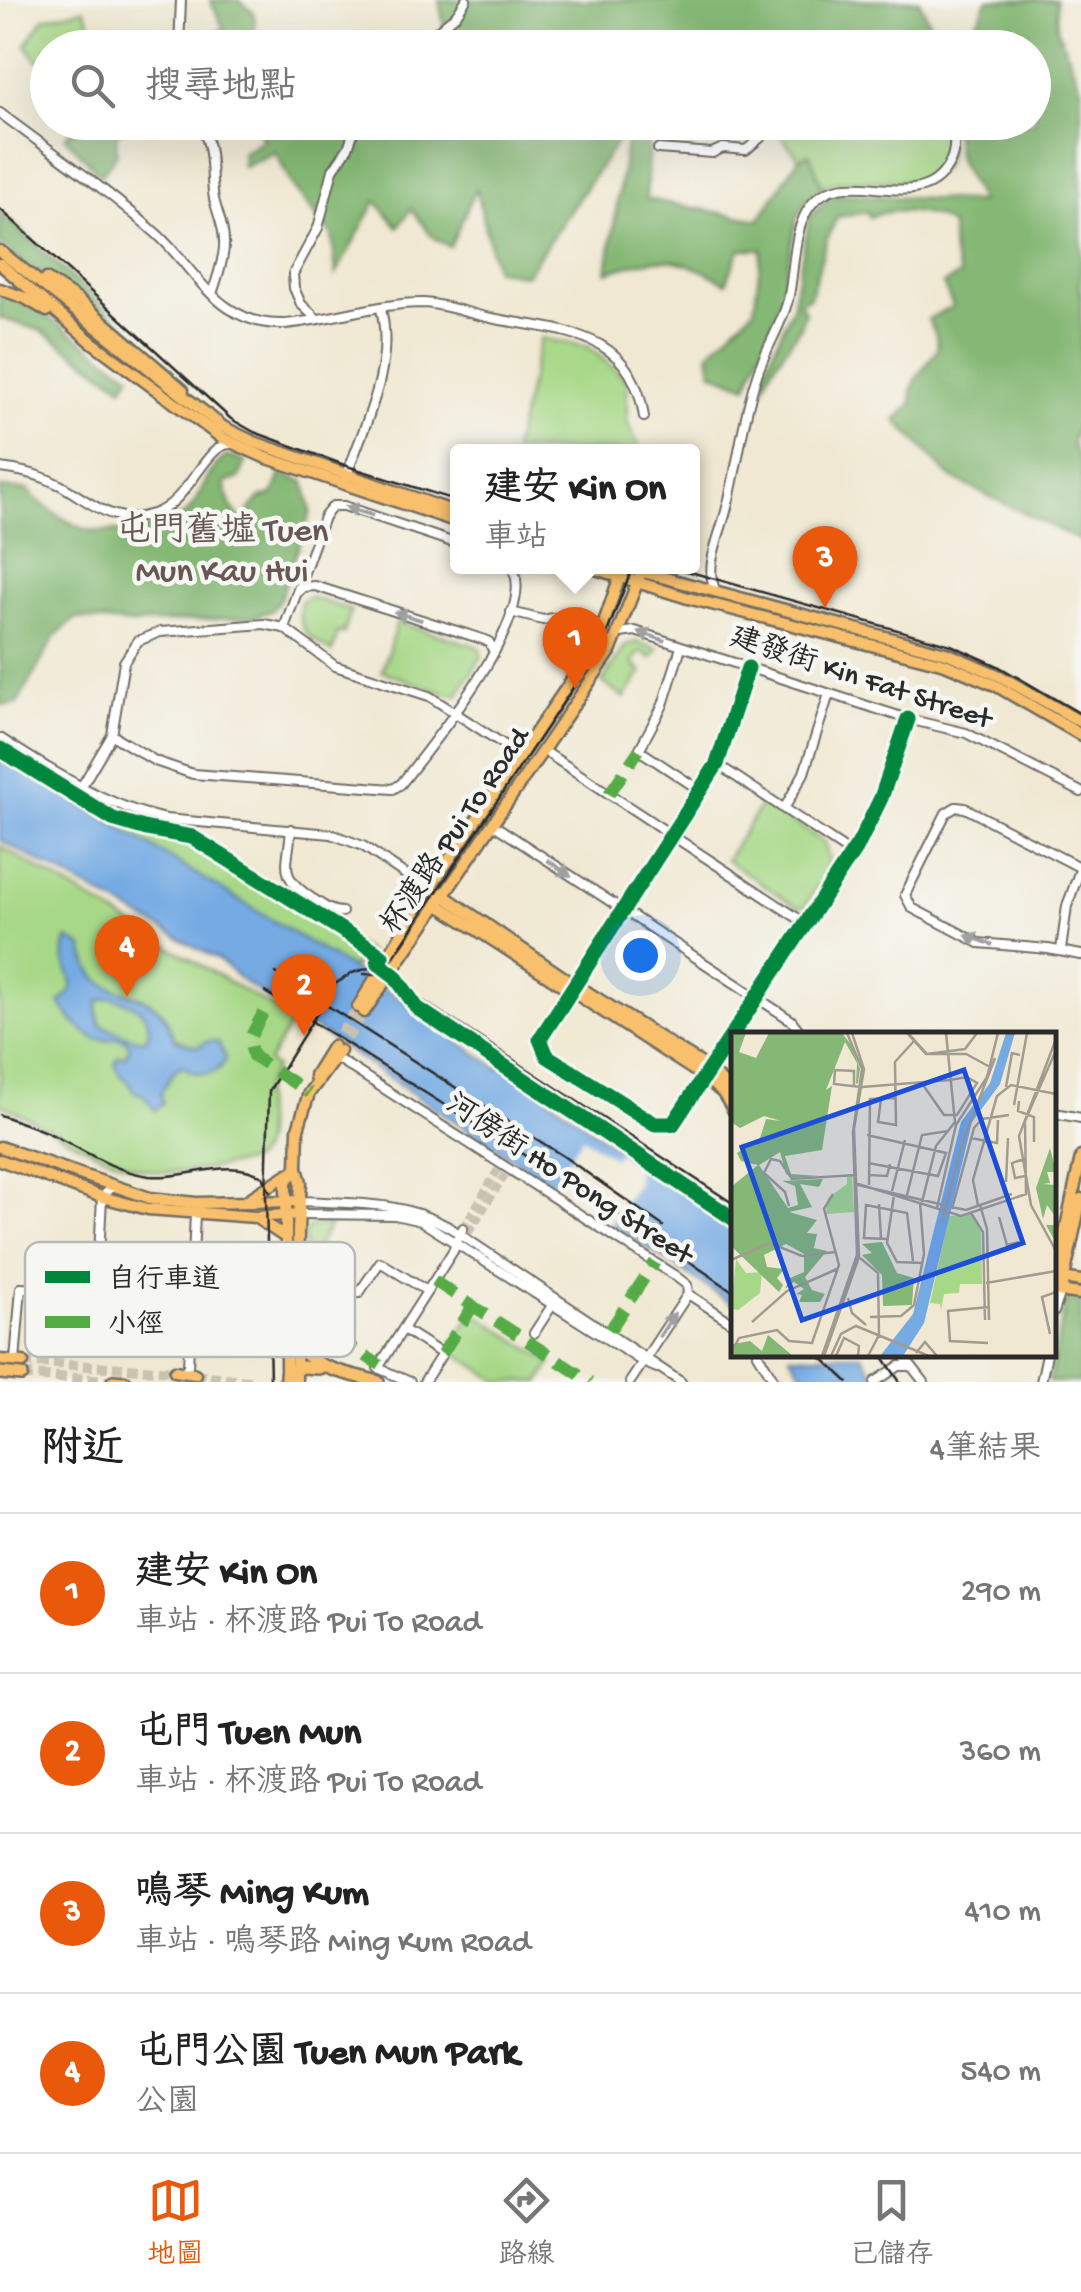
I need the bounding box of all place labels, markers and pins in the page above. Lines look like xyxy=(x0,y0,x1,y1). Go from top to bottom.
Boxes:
pin: 3 xyxy=(792,526,858,608)
pin: 1 xyxy=(542,606,608,689)
pin: 4 xyxy=(94,914,160,997)
pin: 2 xyxy=(272,954,336,1036)

